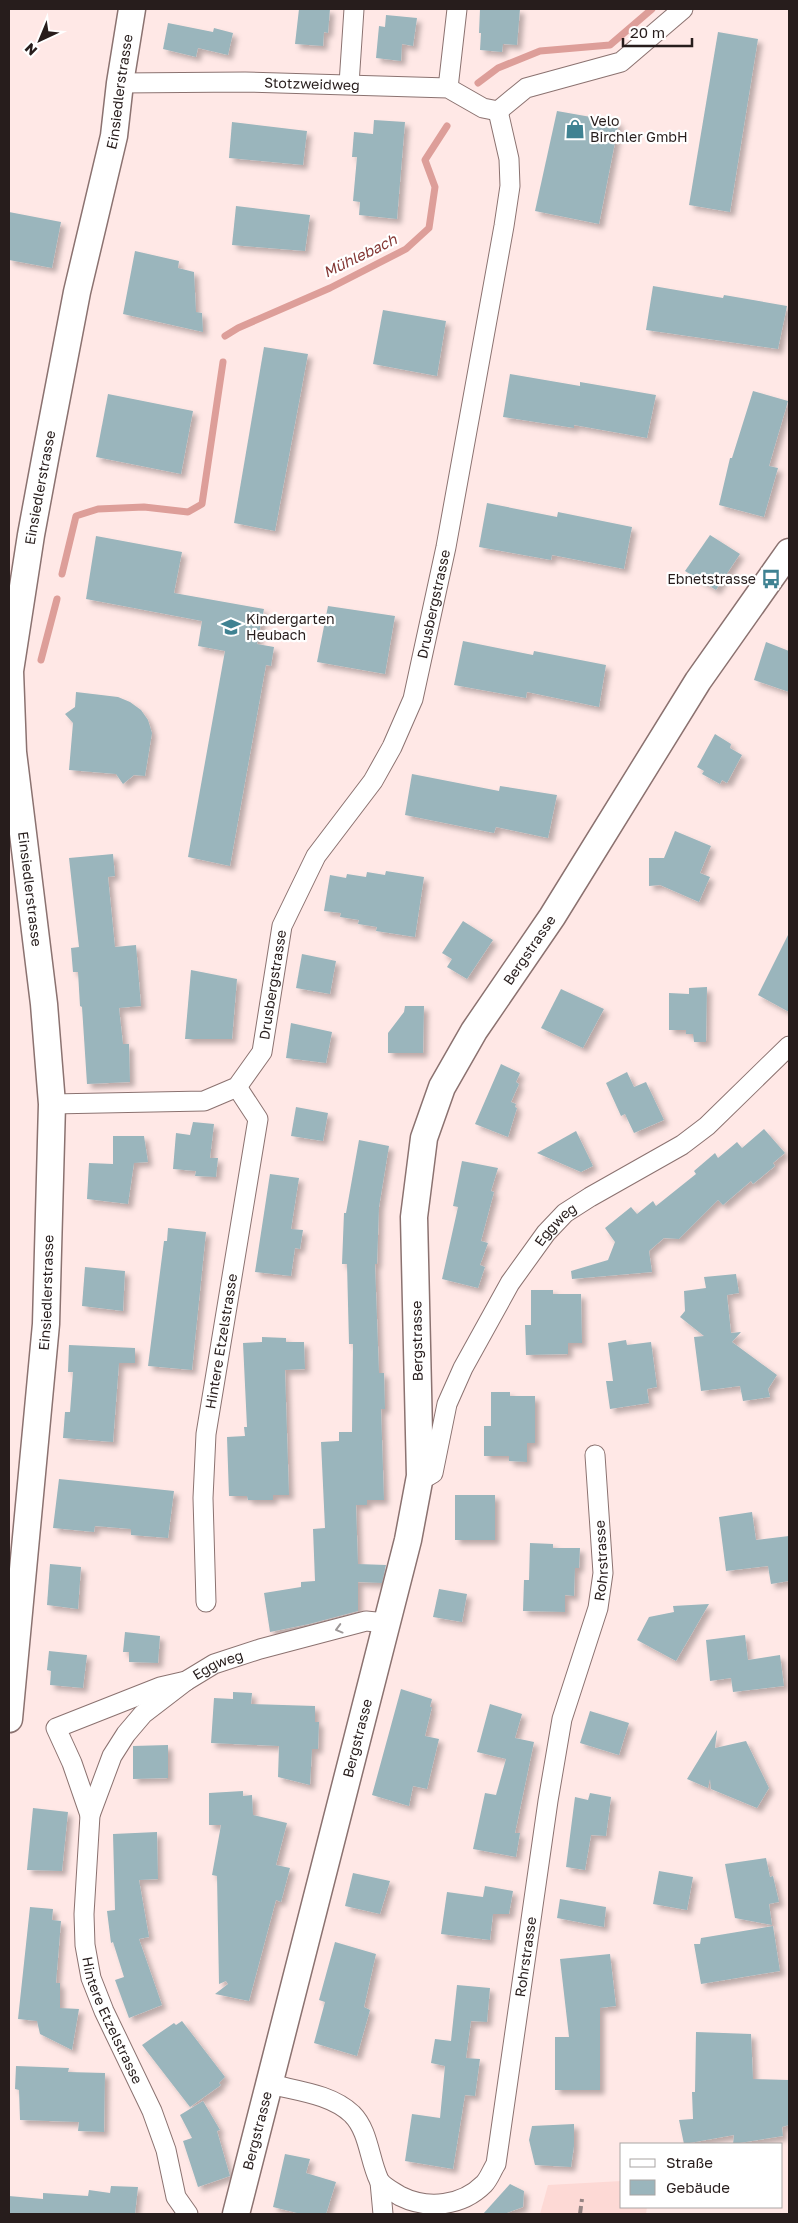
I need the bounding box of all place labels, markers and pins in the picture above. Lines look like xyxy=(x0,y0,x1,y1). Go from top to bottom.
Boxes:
place label: Velo Birchler GmbH xyxy=(590,112,688,145)
shop icon: Velo Birchler GmbH xyxy=(564,118,586,140)
bus stop icon: Ebnetstrasse xyxy=(760,568,782,590)
place label: Ebnetstrasse xyxy=(667,570,756,587)
place label: Kindergarten Heubach xyxy=(246,610,335,643)
school or university icon: Kindergarten Heubach xyxy=(220,616,242,638)

